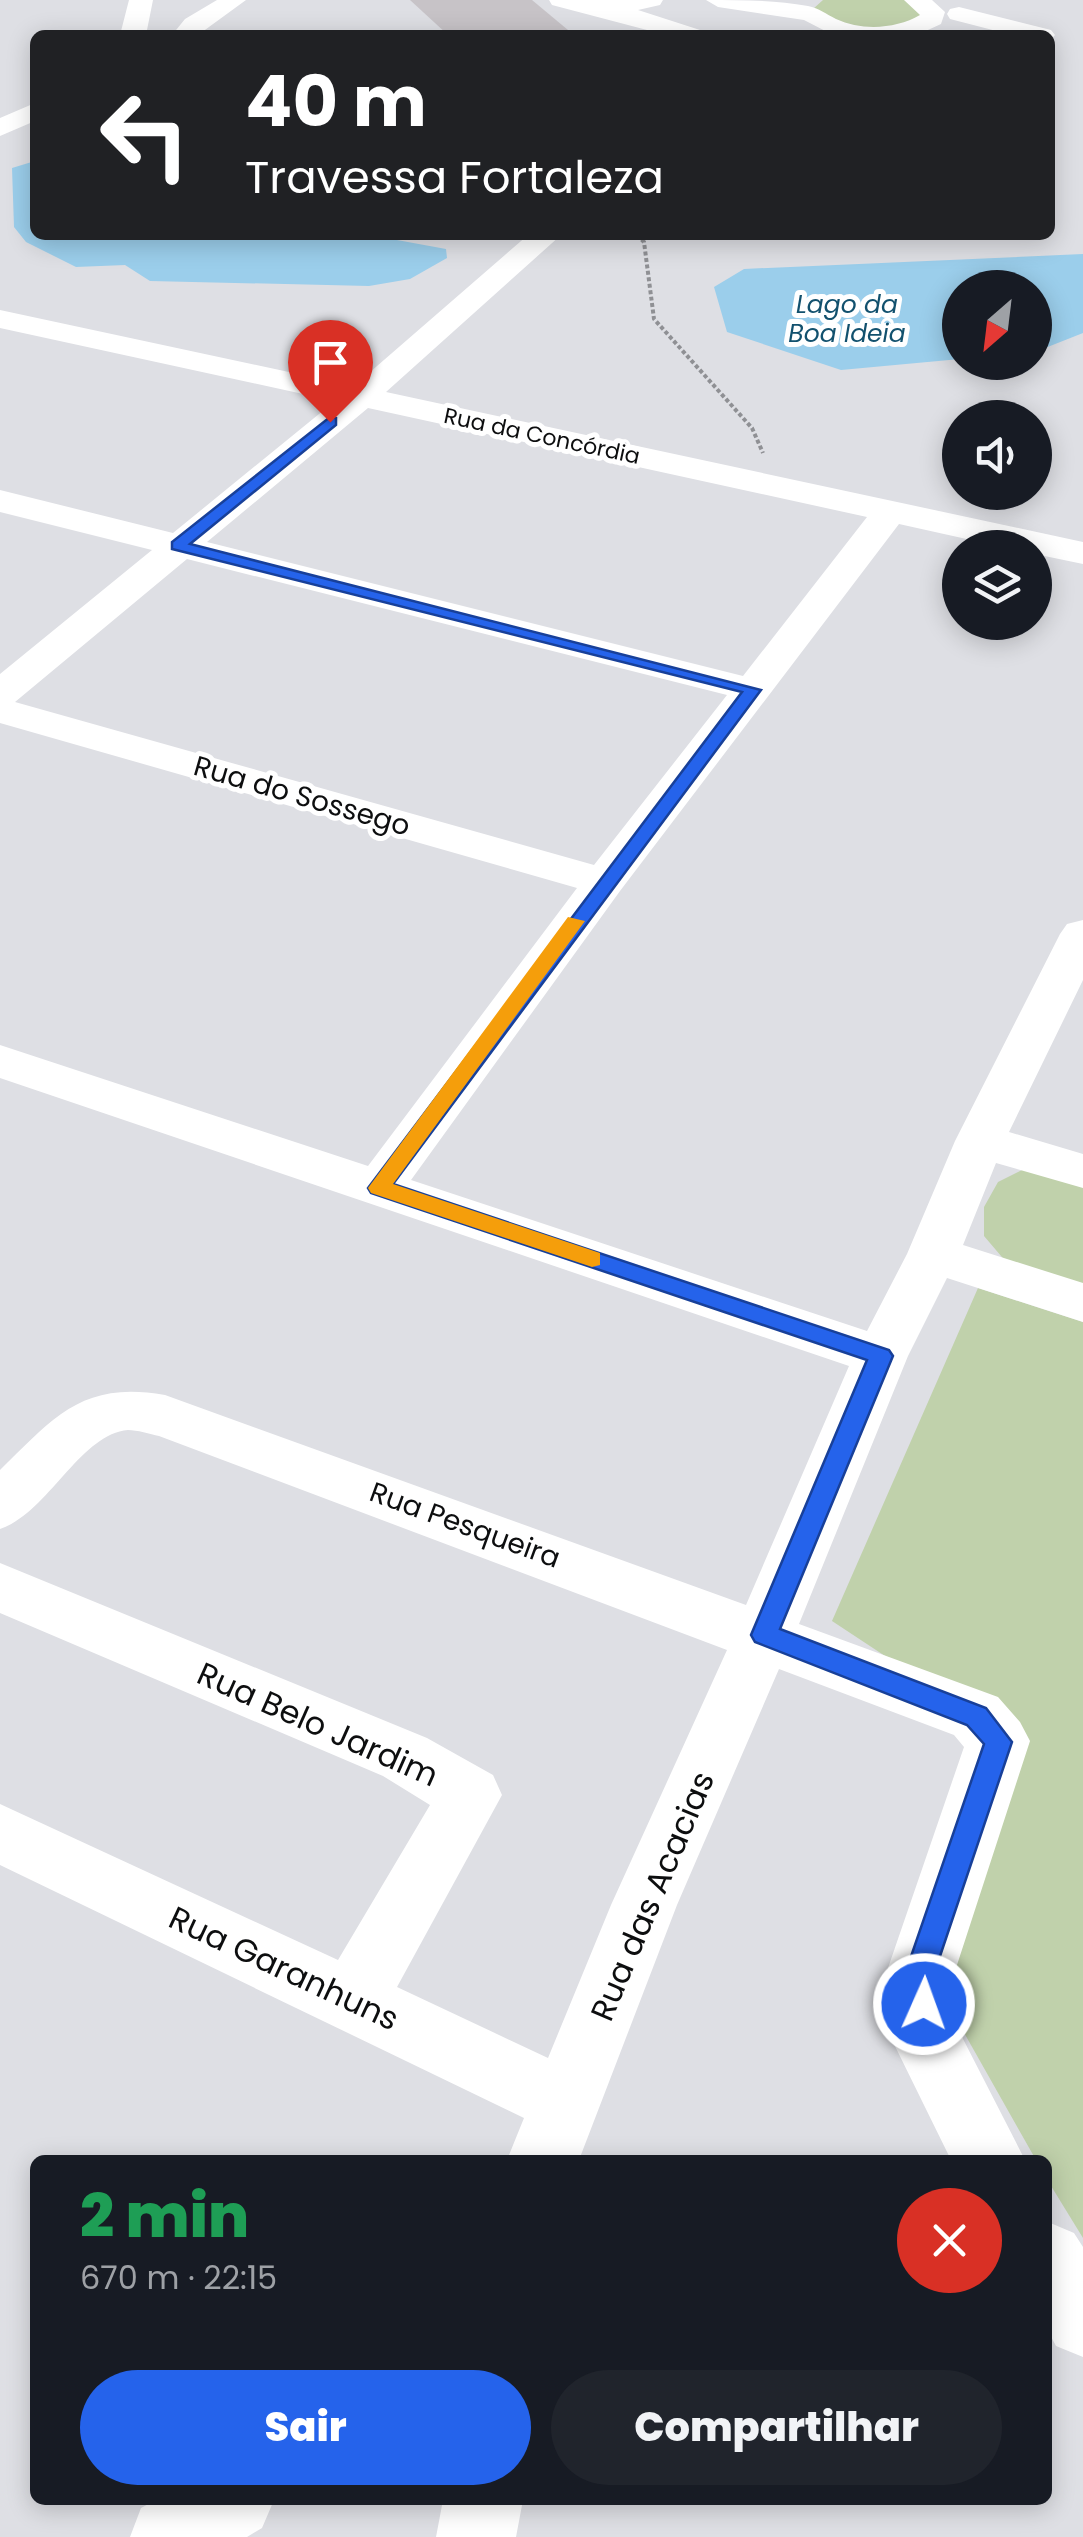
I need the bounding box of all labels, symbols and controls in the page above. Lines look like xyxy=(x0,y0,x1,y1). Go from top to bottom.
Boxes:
text: 40 m xyxy=(245,52,427,151)
icon: left xyxy=(80,70,210,200)
text: Travessa Fortaleza xyxy=(245,146,664,209)
north arrow xyxy=(942,270,1052,380)
map controls xyxy=(942,270,1052,640)
water label: Lago da Boa Ideia xyxy=(788,287,906,351)
pin xyxy=(288,320,373,423)
icon: arrive xyxy=(303,335,358,390)
street label: Rua da Concórdia xyxy=(441,400,643,472)
button: sound xyxy=(942,400,1052,510)
button: layers xyxy=(942,530,1052,640)
street label: Rua do Sossego xyxy=(189,746,415,846)
street label: Rua Pesqueira xyxy=(364,1472,566,1578)
street label: Rua Belo Jardim xyxy=(190,1651,446,1797)
street label: Rua das Acacias xyxy=(579,1764,725,2028)
street label: Rua Garanhuns xyxy=(162,1895,406,2041)
position arrow xyxy=(872,1952,976,2056)
text: 2 min xyxy=(80,2174,249,2258)
button: close xyxy=(897,2188,1002,2293)
text: 670 m · 22:15 xyxy=(80,2255,277,2300)
button: Sair xyxy=(80,2370,531,2485)
button: Compartilhar xyxy=(551,2370,1002,2485)

